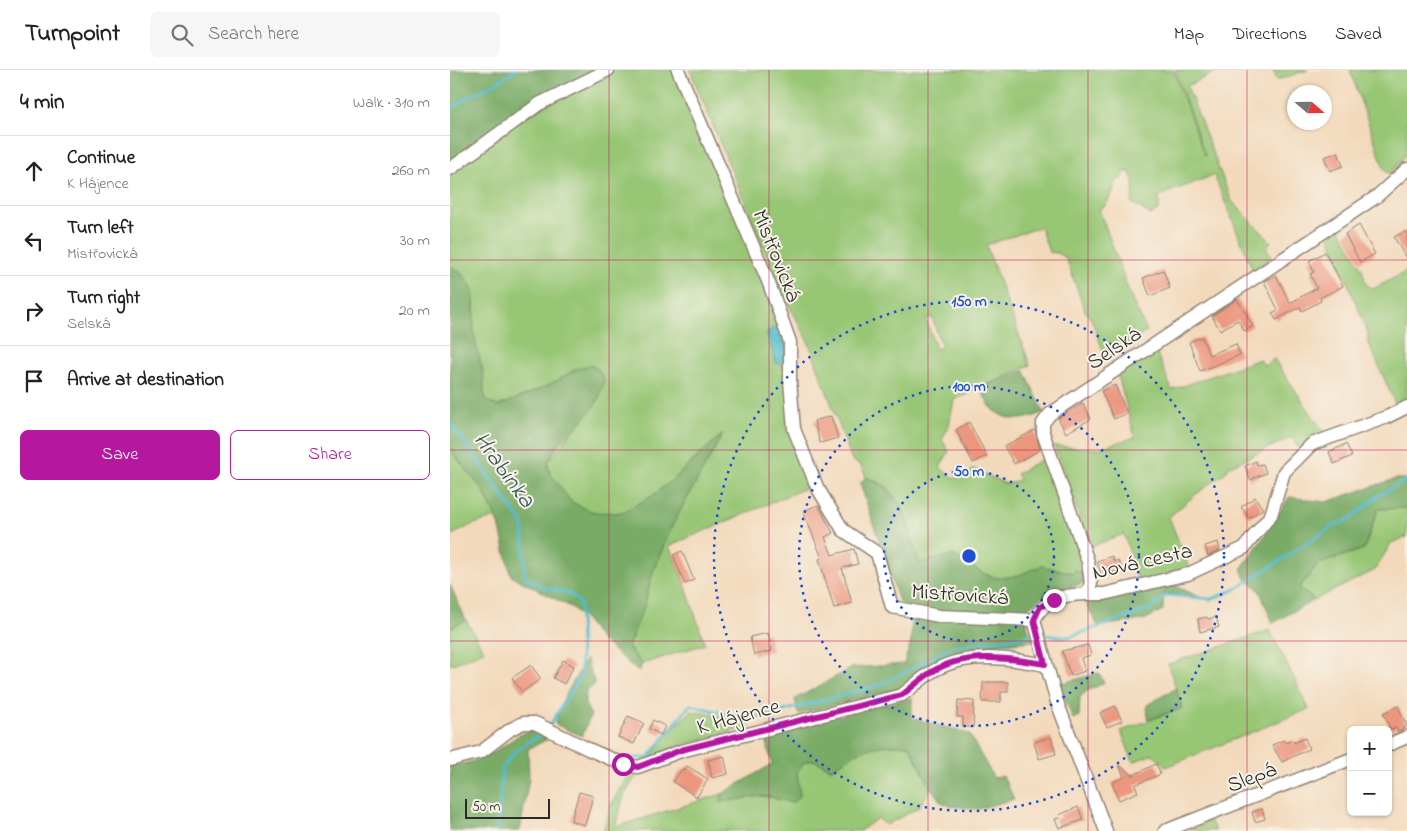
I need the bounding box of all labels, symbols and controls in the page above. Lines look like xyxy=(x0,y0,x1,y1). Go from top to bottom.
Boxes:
search box xyxy=(150,12,500,57)
text: Turnpoint xyxy=(25,17,120,52)
icon: search xyxy=(168,21,196,49)
text: Search here xyxy=(208,21,299,48)
text: Map xyxy=(1174,22,1204,48)
text: Directions xyxy=(1232,22,1307,48)
text: Saved xyxy=(1335,22,1382,48)
north arrow xyxy=(1287,85,1332,130)
text: 4 min xyxy=(20,88,64,118)
text: Walk · 310 m xyxy=(353,91,430,115)
text: Continue xyxy=(67,145,135,172)
icon: ahead xyxy=(20,157,48,185)
text: 260 m xyxy=(392,159,430,183)
text: K Hájence xyxy=(67,172,129,196)
street label: Mistřovická xyxy=(742,205,808,307)
text: Turn left xyxy=(67,215,134,242)
icon: left xyxy=(20,227,48,255)
text: 30 m xyxy=(400,229,430,253)
text: Mistřovická xyxy=(67,242,138,266)
text: Turn right xyxy=(67,285,140,312)
text: 150 m xyxy=(951,291,987,313)
icon: right xyxy=(20,297,48,325)
text: 20 m xyxy=(399,299,430,323)
text: Selská xyxy=(67,312,110,336)
street label: Selská xyxy=(1081,320,1148,379)
icon: arrive xyxy=(20,367,48,395)
text: Arrive at destination xyxy=(67,367,224,394)
text: 100 m xyxy=(952,376,986,398)
water label: Hrabinka xyxy=(463,425,543,517)
button: Save xyxy=(20,430,220,480)
button: Share xyxy=(230,430,430,480)
text: 50 m xyxy=(954,461,985,483)
street label: Nová cesta xyxy=(1090,536,1196,590)
centre of rings xyxy=(960,547,978,565)
street label: Mistřovická xyxy=(910,577,1009,615)
route end xyxy=(1043,589,1066,612)
street label: K Hájence xyxy=(694,691,784,744)
map controls xyxy=(1347,726,1392,816)
button: + xyxy=(1347,726,1392,771)
route start xyxy=(612,753,635,776)
street label: Slepá xyxy=(1223,755,1282,803)
button: − xyxy=(1347,771,1392,816)
scale bar xyxy=(465,796,550,819)
text: 50 m xyxy=(472,797,500,818)

